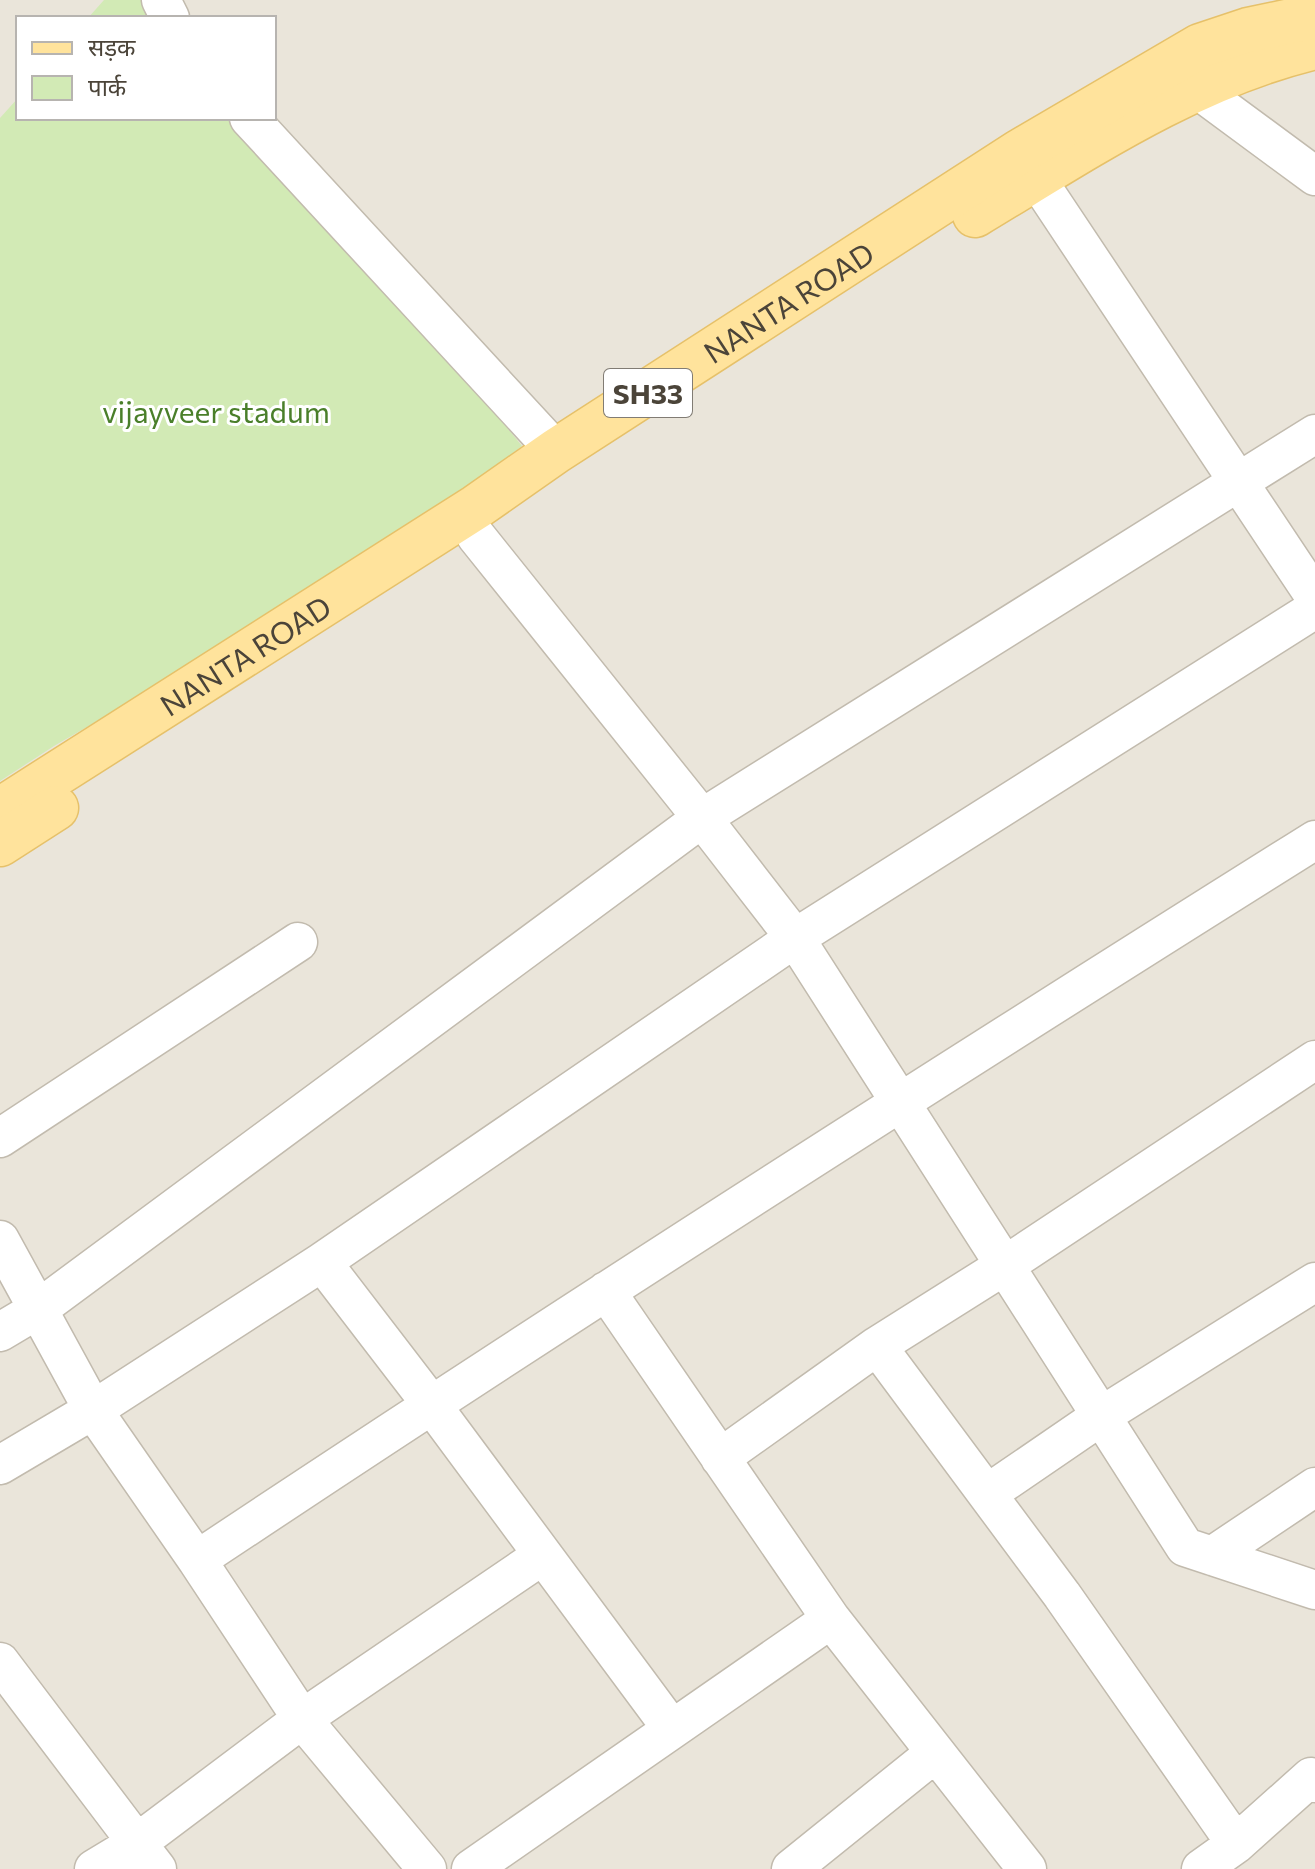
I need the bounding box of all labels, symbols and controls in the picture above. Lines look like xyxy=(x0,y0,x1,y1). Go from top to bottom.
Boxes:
legend xyxy=(16,16,276,120)
text: सड़क xyxy=(88,32,136,61)
text: पार्क xyxy=(88,72,127,101)
street label: NANTA ROAD xyxy=(696,233,880,370)
road number: SH33 xyxy=(604,369,692,417)
park label: vijayveer stadum xyxy=(102,392,330,429)
street label: NANTA ROAD xyxy=(152,586,337,722)

